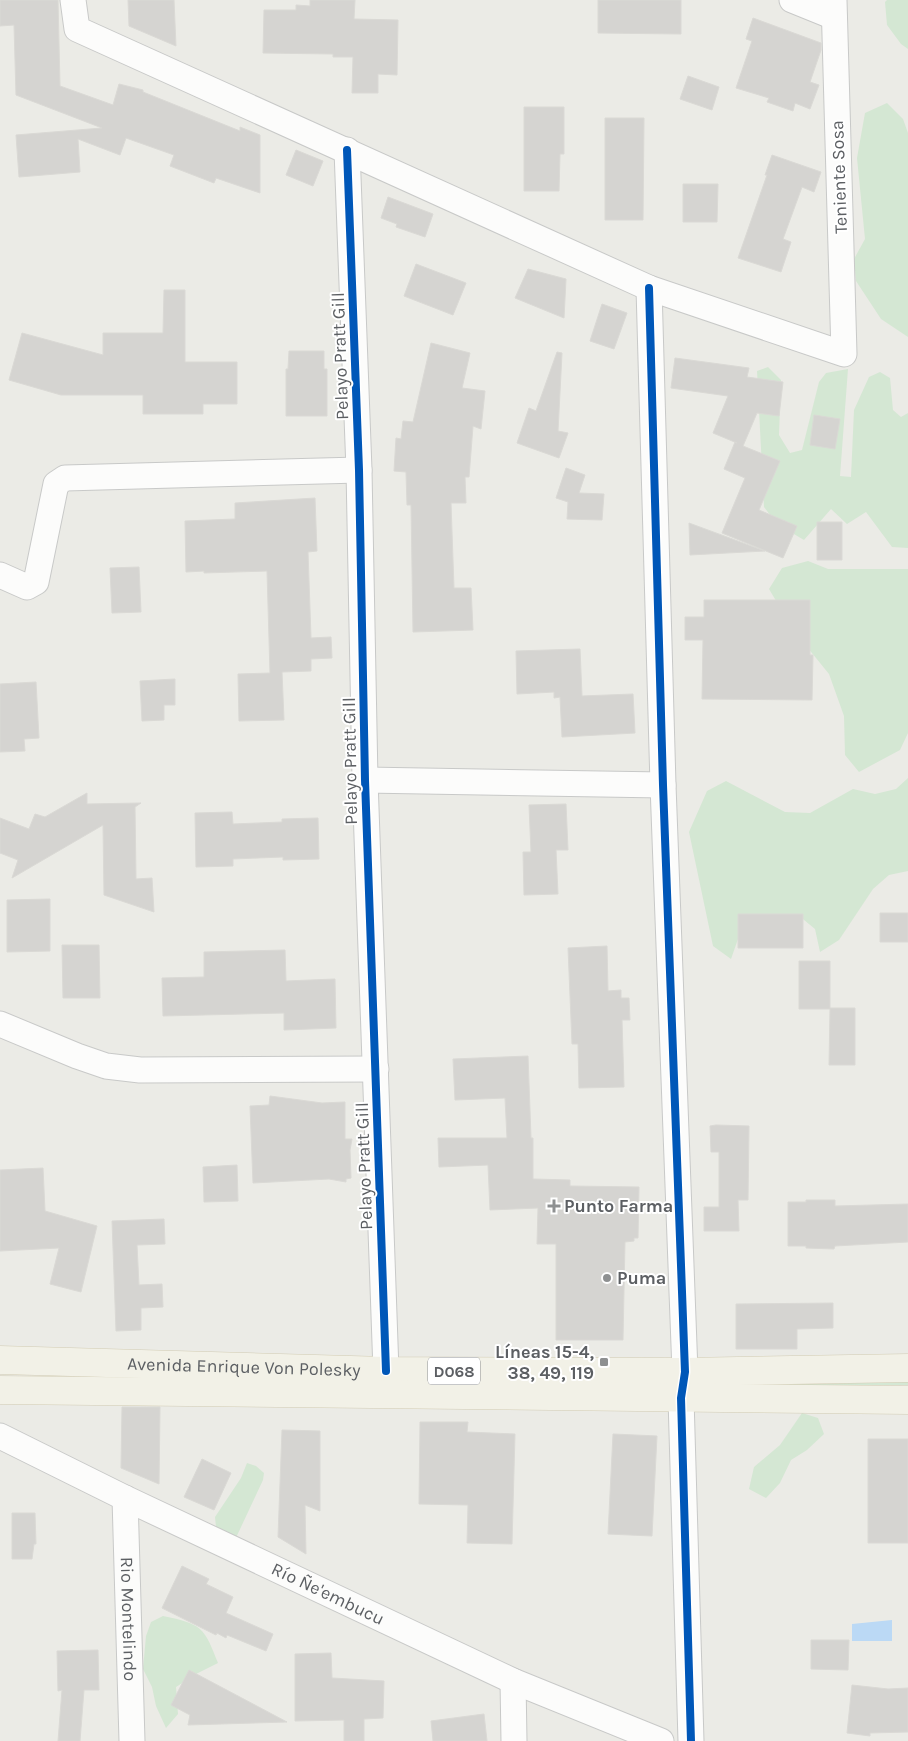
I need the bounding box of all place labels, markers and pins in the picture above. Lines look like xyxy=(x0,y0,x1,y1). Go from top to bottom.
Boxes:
place label: Punto Farma xyxy=(564,1195,673,1217)
marker: Punto Farma xyxy=(548,1200,560,1212)
place label: Puma xyxy=(617,1267,666,1289)
marker: Puma xyxy=(601,1272,613,1284)
place label: Líneas 15-4, 38, 49, 119 xyxy=(495,1341,594,1384)
marker: Líneas 15-4, 38, 49, 119 xyxy=(598,1356,610,1368)

